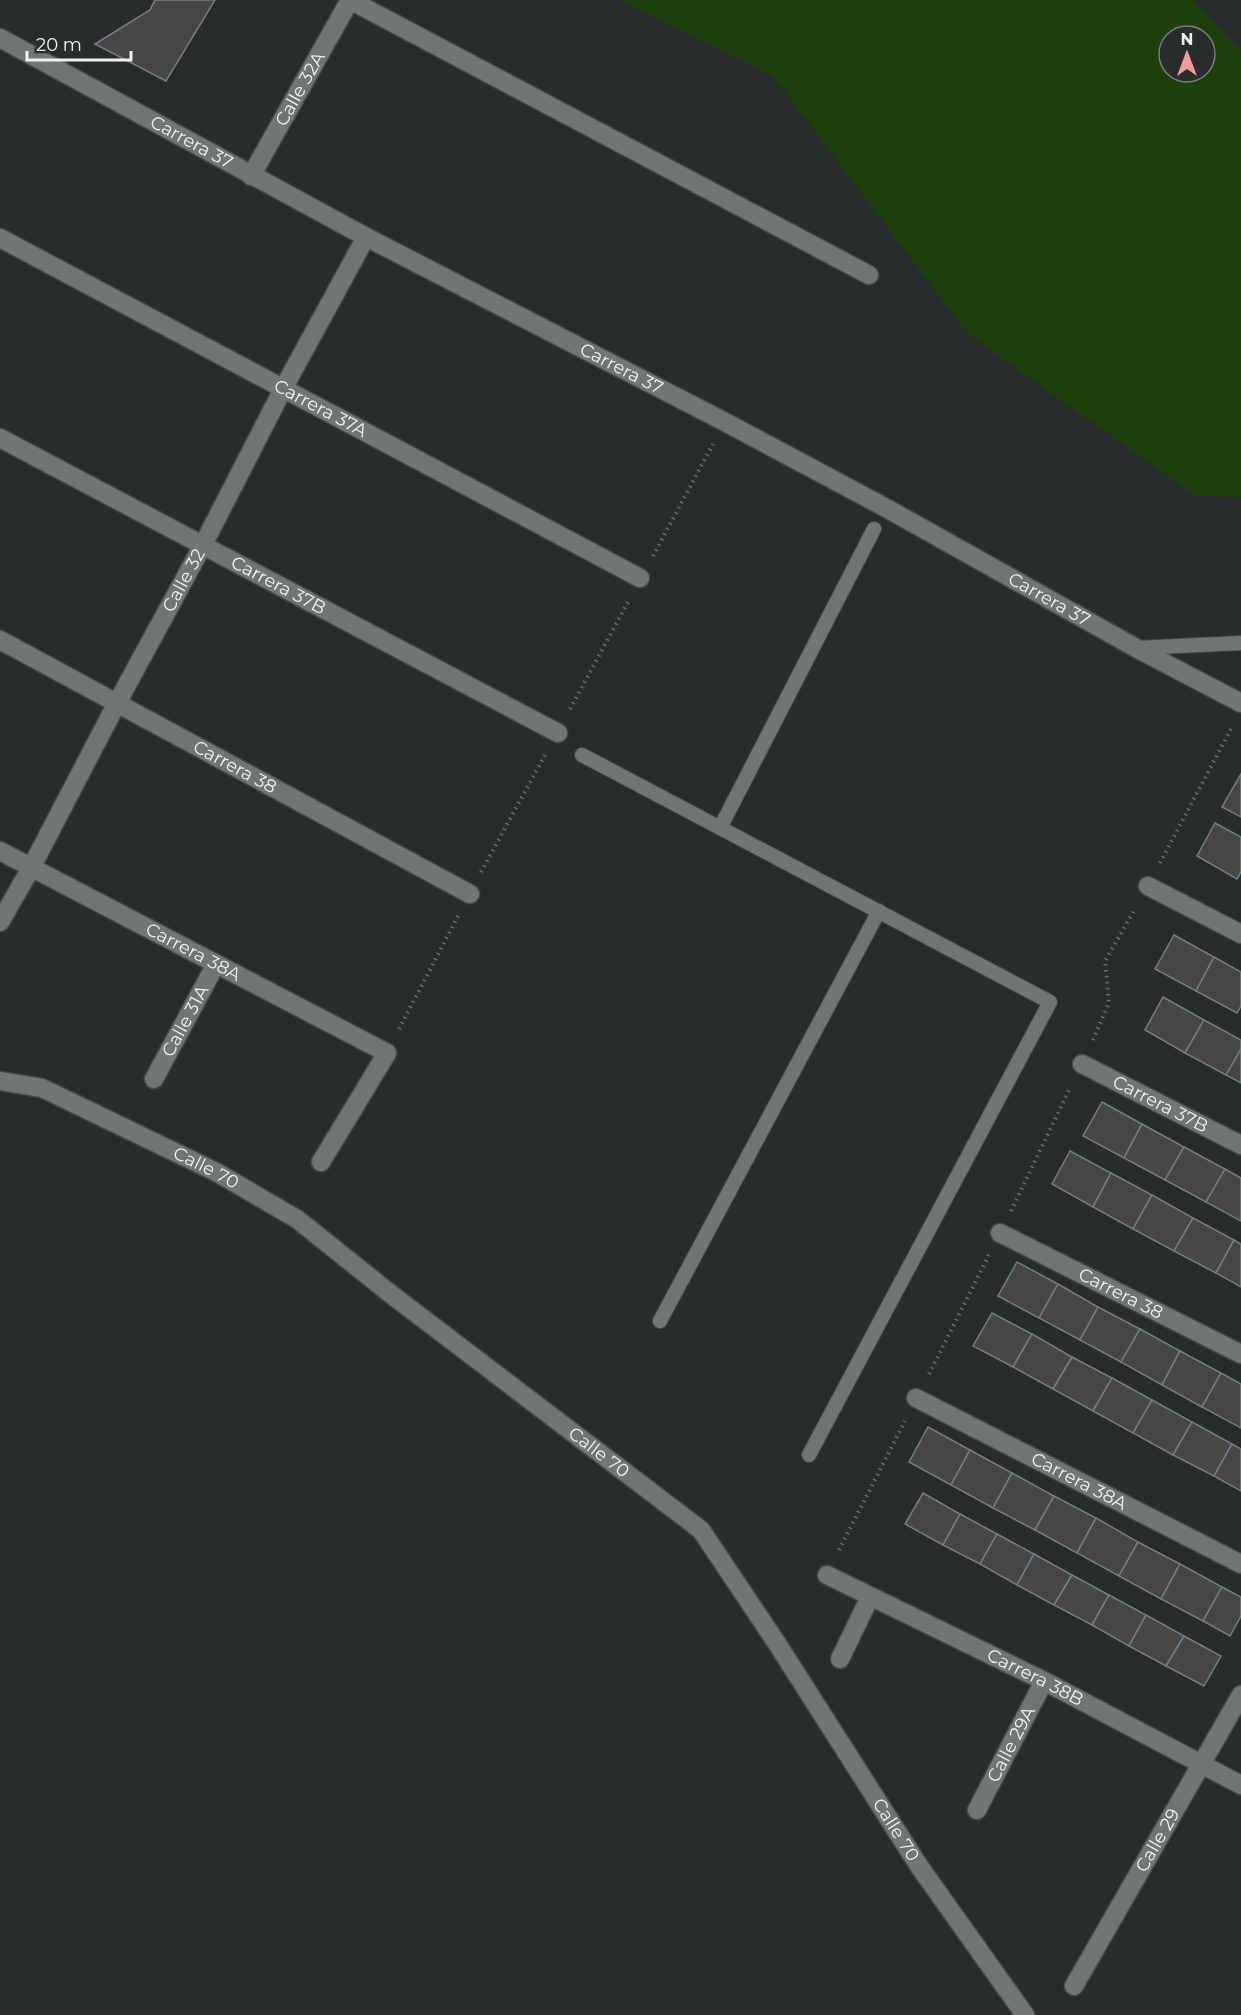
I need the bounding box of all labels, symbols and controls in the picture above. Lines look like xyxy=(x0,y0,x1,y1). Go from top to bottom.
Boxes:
scale bar xyxy=(27,24,130,62)
north arrow xyxy=(1157,24,1217,84)
text: N xyxy=(1181,30,1193,49)
text: 20 m xyxy=(36,34,82,56)
street label: Calle 32A xyxy=(270,48,330,130)
street label: Carrera 37 xyxy=(146,111,237,173)
street label: Carrera 37 xyxy=(576,338,667,399)
street label: Carrera 37A xyxy=(270,375,371,442)
street label: Calle 32 xyxy=(158,545,210,616)
street label: Carrera 37B xyxy=(227,551,330,619)
street label: Carrera 37 xyxy=(1004,568,1094,631)
street label: Carrera 38 xyxy=(189,735,280,798)
street label: Carrera 38A xyxy=(142,918,245,986)
street label: Calle 31A xyxy=(157,981,214,1060)
street label: Carrera 37B xyxy=(1109,1070,1212,1137)
street label: Calle 70 xyxy=(170,1142,243,1194)
street label: Carrera 38 xyxy=(1075,1263,1167,1324)
street label: Calle 70 xyxy=(564,1422,634,1482)
street label: Carrera 38A xyxy=(1027,1448,1131,1515)
street label: Carrera 38B xyxy=(983,1644,1087,1711)
street label: Calle 29A xyxy=(982,1703,1040,1786)
street label: Calle 70 xyxy=(868,1794,924,1866)
street label: Calle 29 xyxy=(1131,1805,1185,1876)

